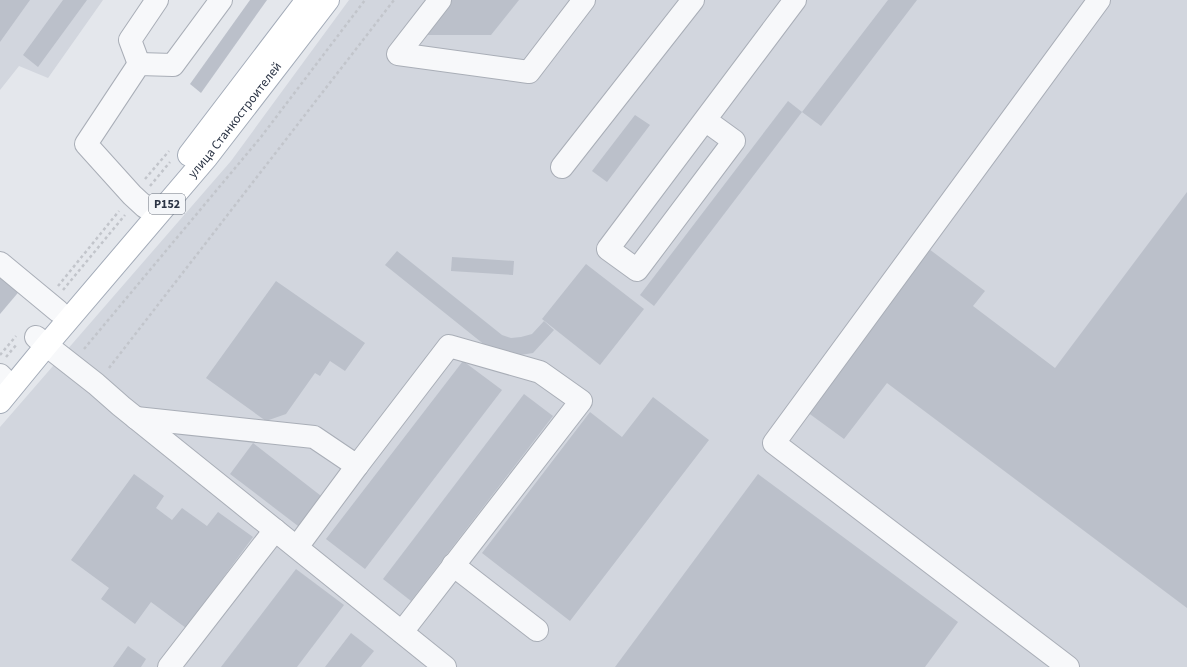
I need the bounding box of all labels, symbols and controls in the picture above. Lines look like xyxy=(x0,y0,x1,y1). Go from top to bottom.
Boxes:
street label: улица Станкостроителей xyxy=(184,58,286,182)
road number: Р152 xyxy=(149,194,185,214)

